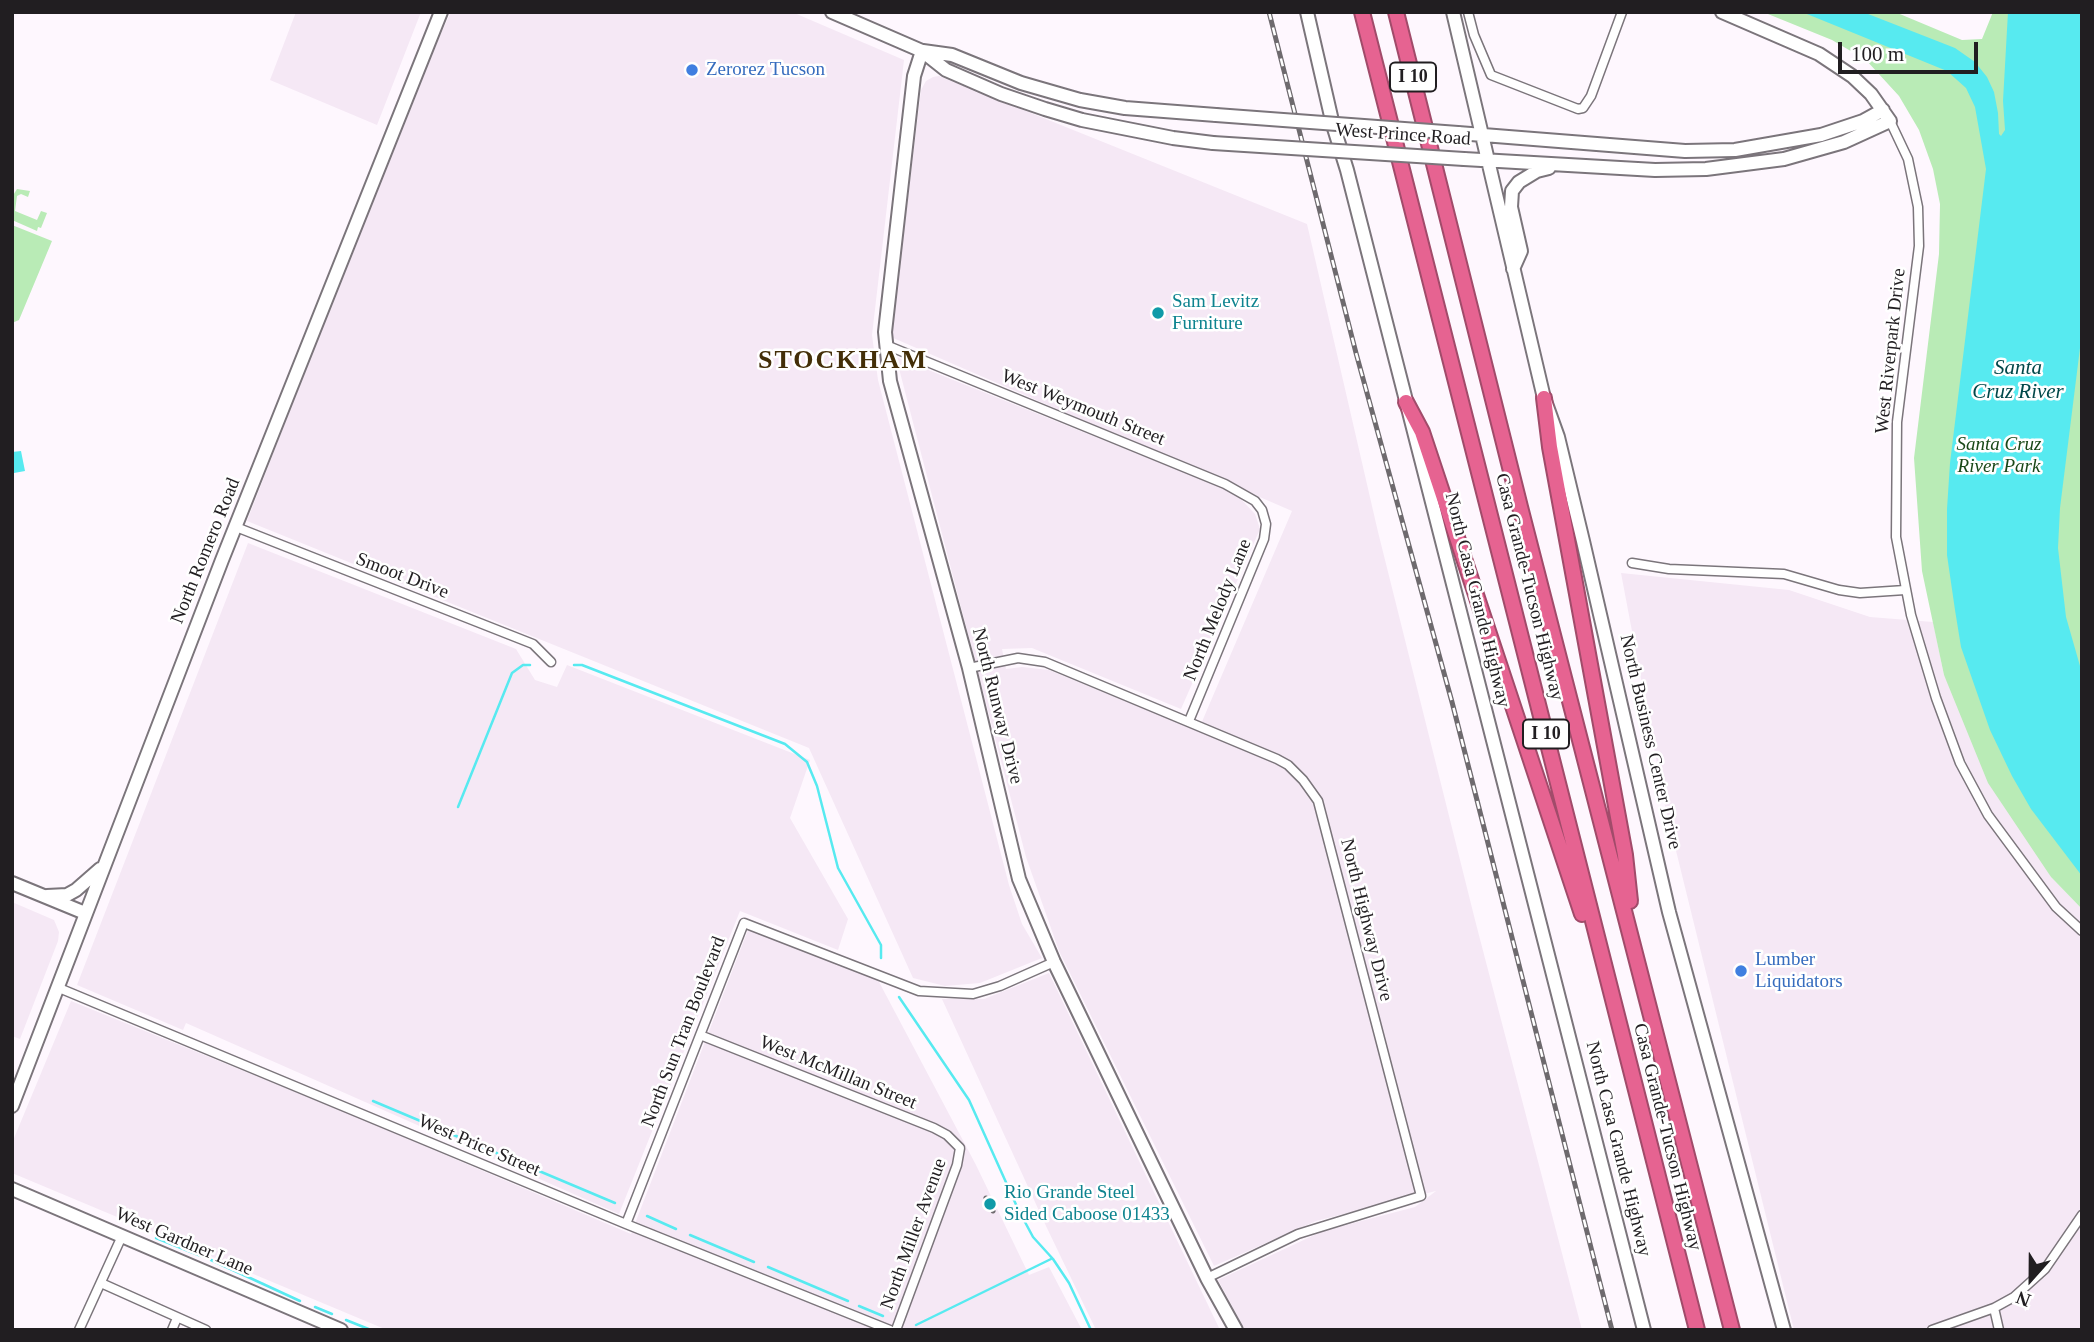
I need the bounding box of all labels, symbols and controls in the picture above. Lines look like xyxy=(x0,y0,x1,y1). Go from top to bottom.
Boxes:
scale bar xyxy=(1842,28,1982,72)
text: 100 m xyxy=(1851,42,1904,66)
place label: Zerorez Tucson xyxy=(706,59,825,81)
marker: Zerorez Tucson xyxy=(684,62,700,78)
road number: I 10 xyxy=(1390,62,1436,92)
street label: West Prince Road xyxy=(1335,119,1471,151)
street label: West Riverpark Drive xyxy=(1871,267,1911,435)
place label: Sam Levitz Furniture xyxy=(1172,291,1259,335)
marker: Sam Levitz Furniture xyxy=(1150,305,1166,321)
district label: STOCKHAM xyxy=(759,345,927,377)
water label: Santa Cruz River xyxy=(1972,355,2064,405)
street label: West Weymouth Street xyxy=(998,365,1168,451)
park label: Santa Cruz River Park xyxy=(1957,434,2041,478)
street label: Casa Grande-Tucson Highway xyxy=(1490,471,1568,703)
street label: North Romero Road xyxy=(166,475,246,627)
street label: North Casa Grande Highway xyxy=(1439,490,1515,710)
street label: North Melody Lane xyxy=(1179,536,1257,684)
street label: Smoot Drive xyxy=(352,548,452,604)
street label: North Runway Drive xyxy=(967,625,1027,787)
street label: North Business Center Drive xyxy=(1614,632,1686,852)
road number: I 10 xyxy=(1523,720,1569,748)
street label: North Highway Drive xyxy=(1335,836,1397,1004)
street label: North Sun Tran Boulevard xyxy=(637,933,731,1131)
place label: Lumber Liquidators xyxy=(1755,949,1843,993)
marker: Lumber Liquidators xyxy=(1733,963,1749,979)
street label: Casa Grande-Tucson Highway xyxy=(1628,1021,1706,1253)
street label: West McMillan Street xyxy=(756,1031,920,1115)
street label: North Casa Grande Highway xyxy=(1580,1039,1656,1259)
street label: West Price Street xyxy=(415,1110,543,1182)
street label: North Miller Avenue xyxy=(876,1155,952,1313)
place label: Rio Grande Steel Sided Caboose 01433 xyxy=(1004,1182,1170,1226)
marker: Rio Grande Steel Sided Caboose 01433 xyxy=(982,1196,998,1212)
street label: West Gardner Lane xyxy=(112,1203,256,1281)
north arrow xyxy=(1996,1244,2066,1314)
text: N xyxy=(2013,1287,2033,1311)

